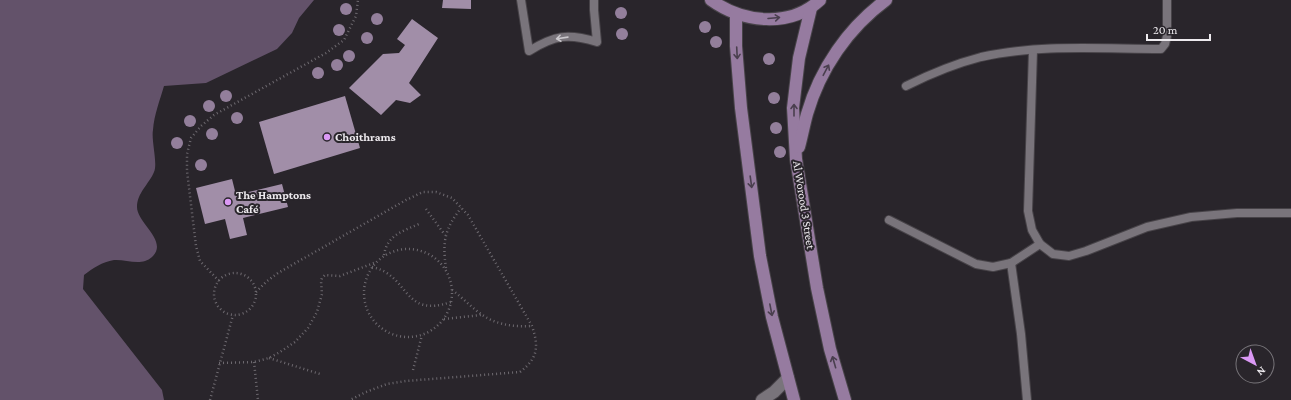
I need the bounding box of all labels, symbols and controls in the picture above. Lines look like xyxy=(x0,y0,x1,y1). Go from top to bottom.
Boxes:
one-way arrow xyxy=(767,15,780,22)
scale bar xyxy=(1147,16,1210,42)
text: 20 m xyxy=(1153,23,1178,37)
one-way arrow xyxy=(556,34,569,42)
one-way arrow xyxy=(733,46,740,59)
one-way arrow xyxy=(822,64,830,76)
one-way arrow xyxy=(790,104,798,117)
place label: Choithrams xyxy=(335,130,396,144)
marker: Choithrams xyxy=(322,132,332,142)
street label: Al Worood 3 Street xyxy=(790,160,818,251)
one-way arrow xyxy=(747,175,755,188)
place label: The Hamptons Café xyxy=(236,188,311,216)
marker: The Hamptons Café xyxy=(223,197,233,207)
one-way arrow xyxy=(767,304,775,317)
north arrow xyxy=(1235,344,1275,384)
one-way arrow xyxy=(830,356,837,369)
text: N xyxy=(1254,365,1268,379)

